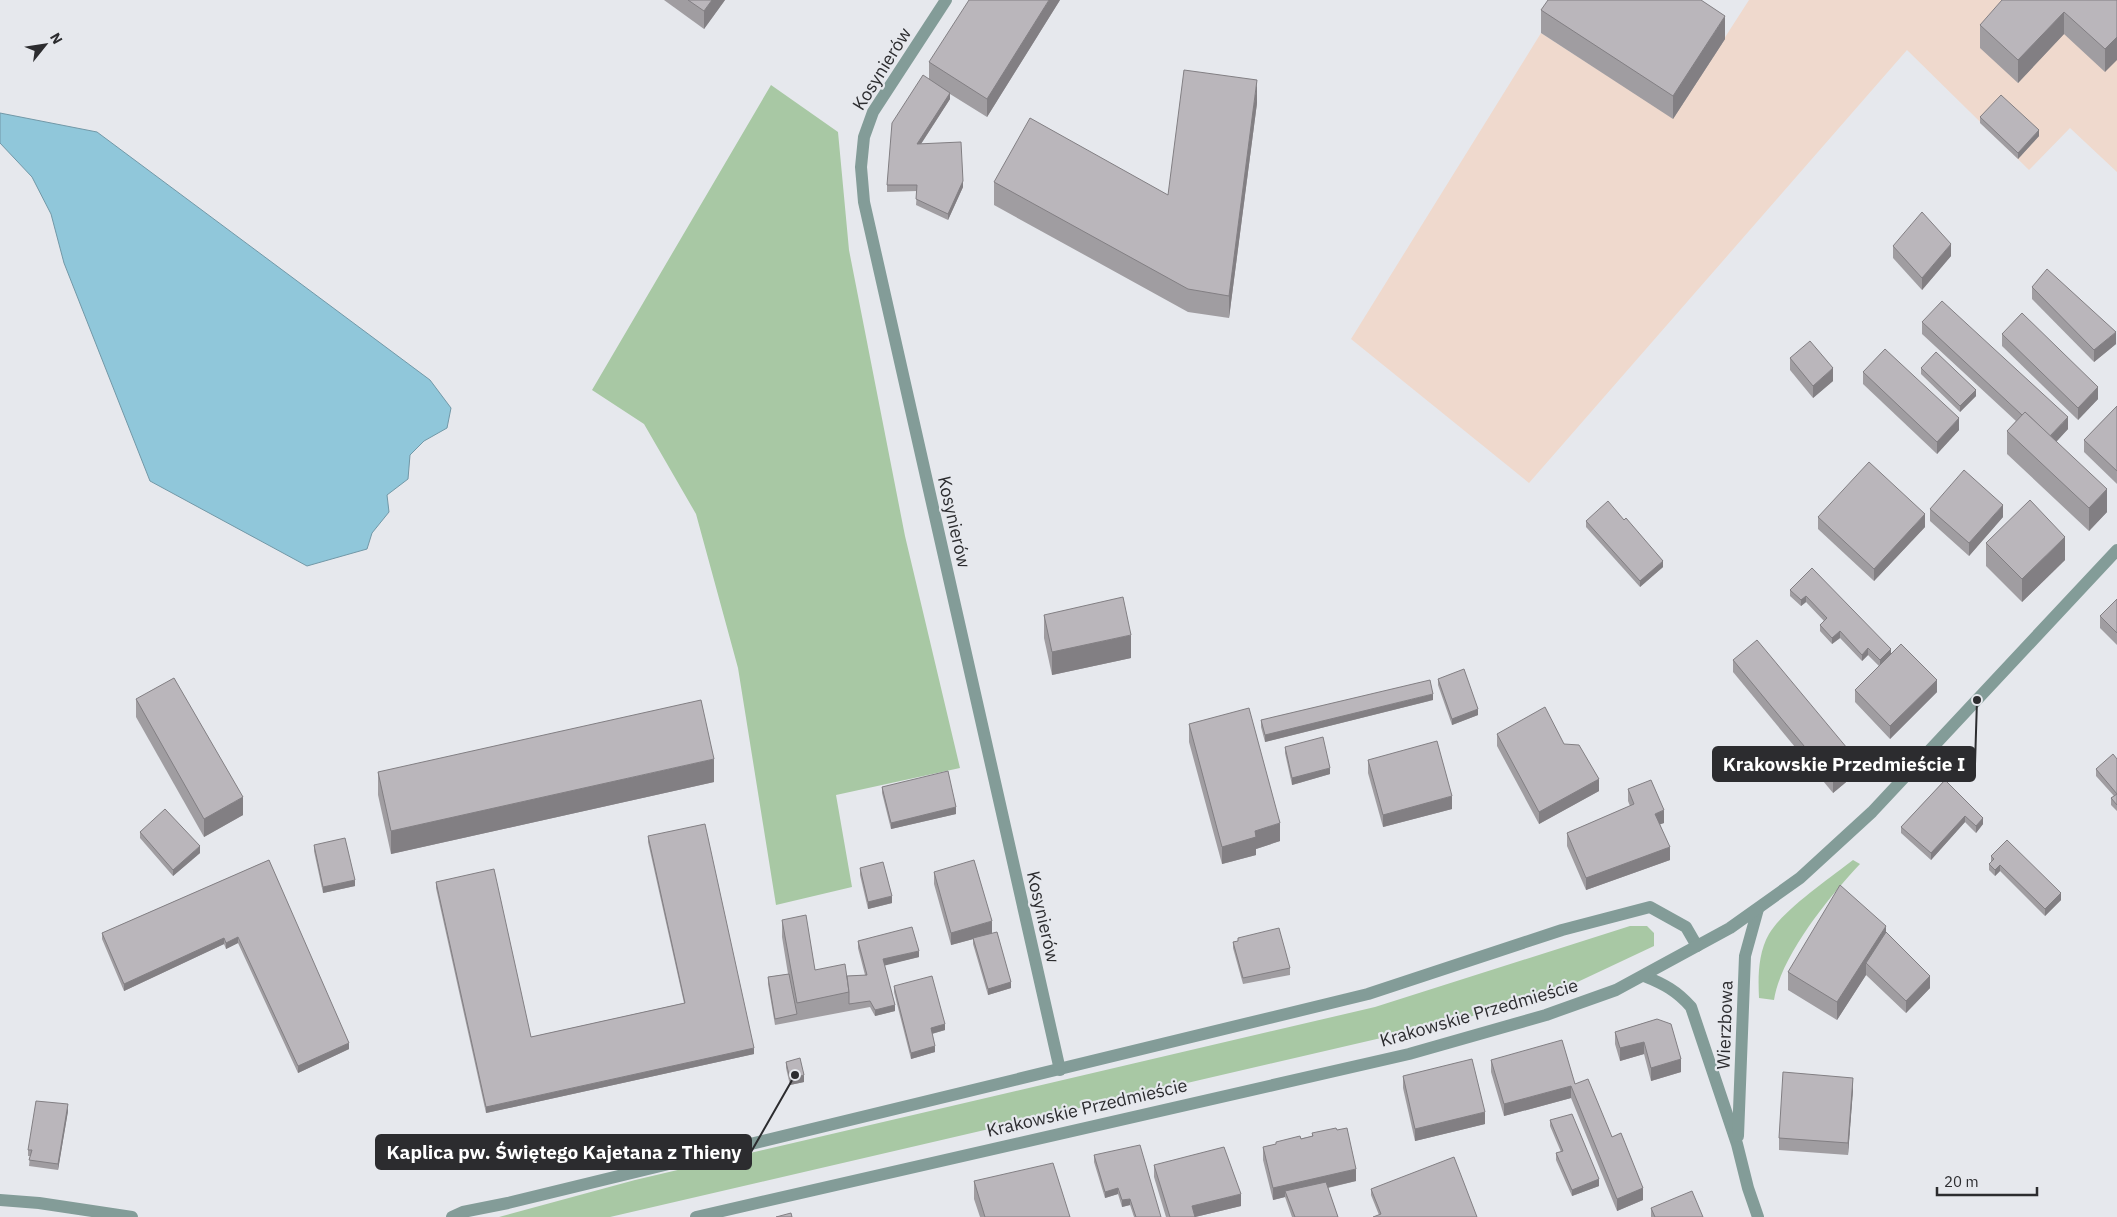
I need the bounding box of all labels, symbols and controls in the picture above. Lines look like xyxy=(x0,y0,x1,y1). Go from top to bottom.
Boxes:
north arrow xyxy=(20,20,70,70)
street label: Kosynierów xyxy=(847,23,916,114)
text: N xyxy=(46,30,67,47)
street label: Kosynierów xyxy=(933,474,976,570)
callout: Krakowskie Przedmieście I xyxy=(1713,747,1975,781)
text: Krakowskie Przedmieście I xyxy=(1723,752,1965,776)
street label: Kosynierów xyxy=(1022,869,1065,965)
street label: Krakowskie Przedmieście xyxy=(1377,973,1581,1052)
street label: Wierzbowa xyxy=(1711,980,1738,1070)
street label: Krakowskie Przedmieście xyxy=(984,1073,1190,1142)
callout: Kaplica pw. Świętego Kajetana z Thieny xyxy=(376,1135,751,1169)
text: Kaplica pw. Świętego Kajetana z Thieny xyxy=(387,1140,742,1164)
scale bar xyxy=(1937,1164,2037,1196)
text: 20 m xyxy=(1944,1172,1979,1191)

